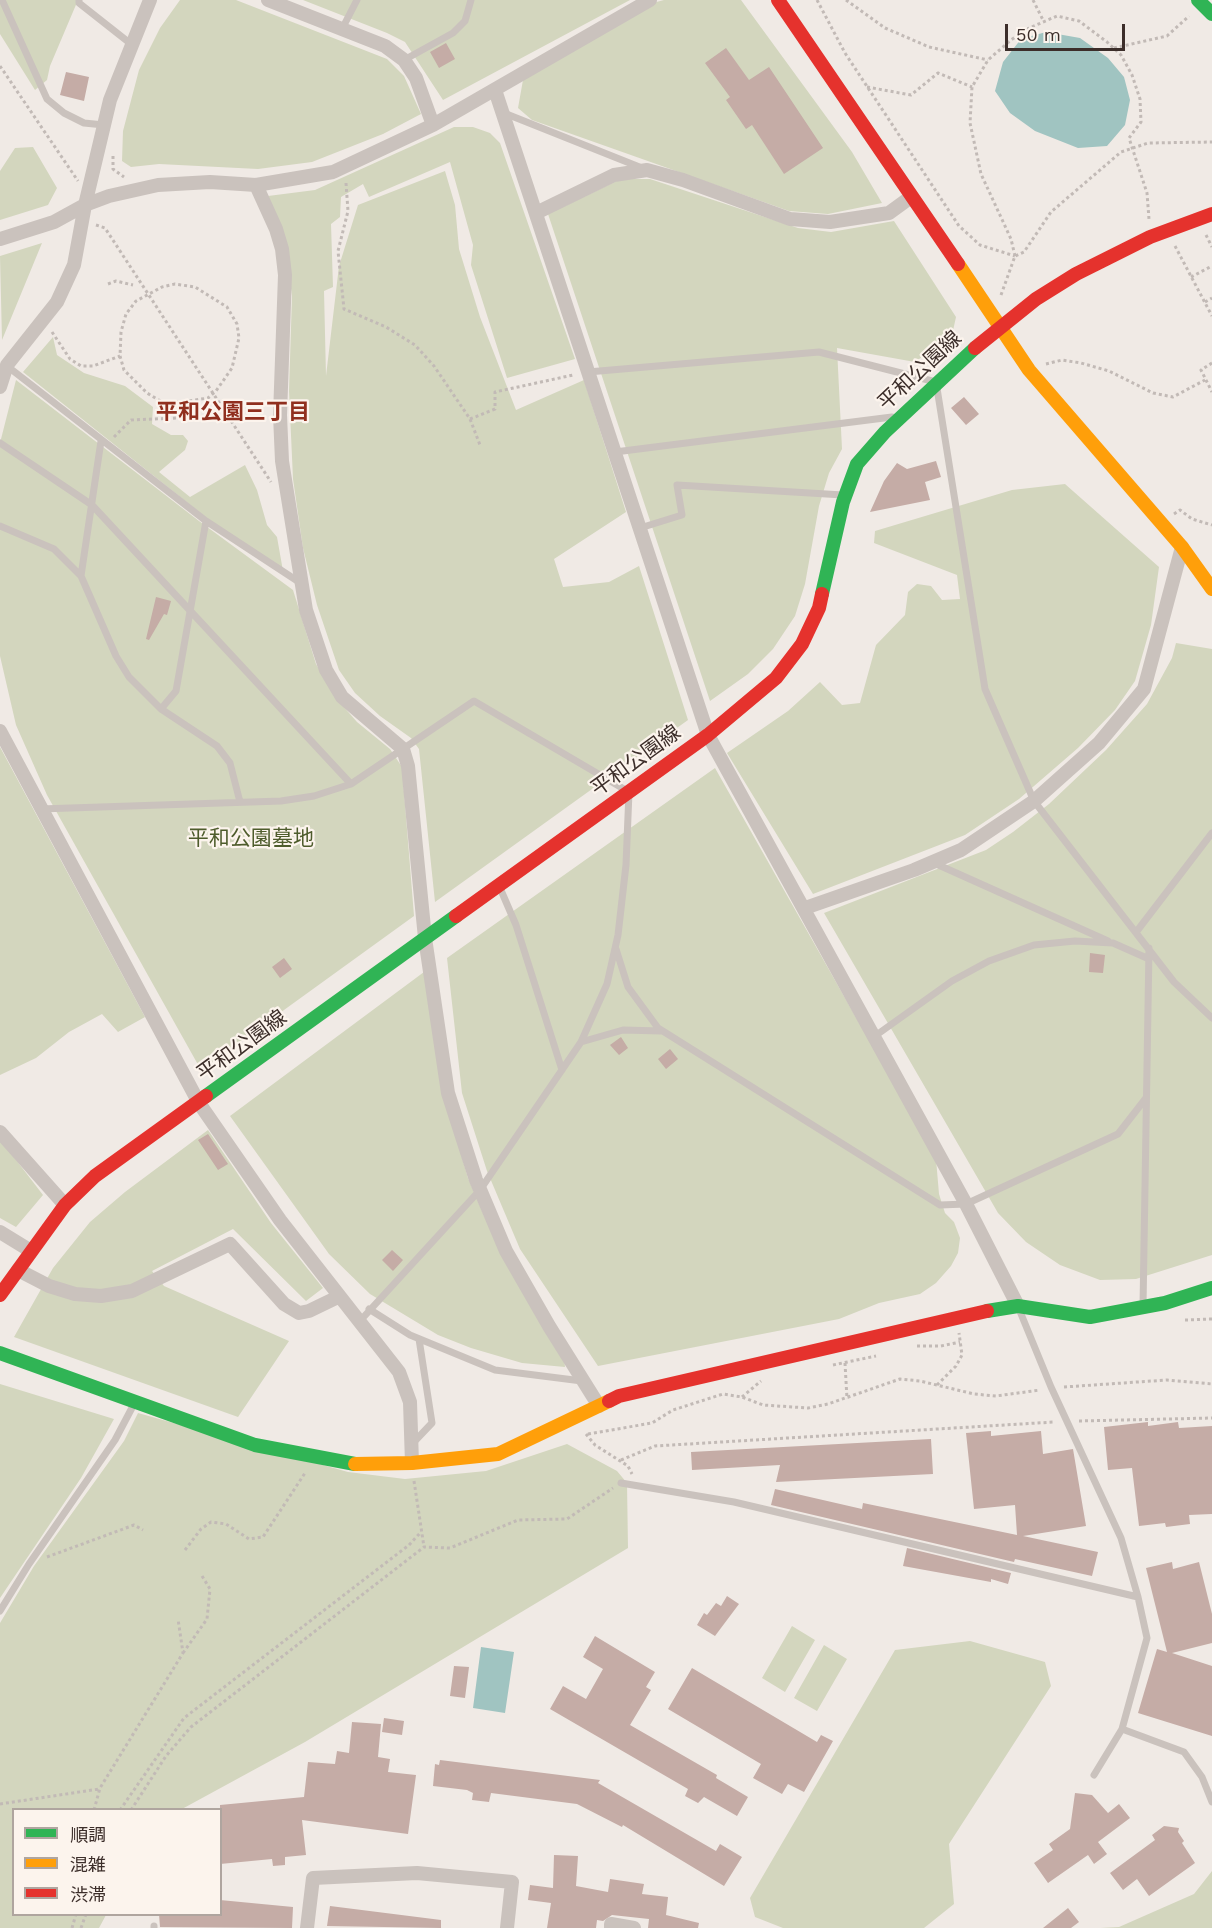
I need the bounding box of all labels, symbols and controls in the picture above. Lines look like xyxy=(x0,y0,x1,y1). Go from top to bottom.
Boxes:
scale bar xyxy=(1008,12,1128,50)
text: 50 m xyxy=(1016,24,1061,45)
street label: 平和公園線 xyxy=(873,326,967,416)
district label: 平和公園三丁目 xyxy=(156,400,310,426)
street label: 平和公園線 xyxy=(586,720,686,802)
park label: 平和公園墓地 xyxy=(188,826,314,852)
street label: 平和公園線 xyxy=(192,1005,292,1087)
legend xyxy=(12,1808,222,1916)
text: 順調 xyxy=(70,1824,106,1845)
text: 混雑 xyxy=(70,1854,106,1875)
text: 渋滞 xyxy=(70,1884,106,1905)

